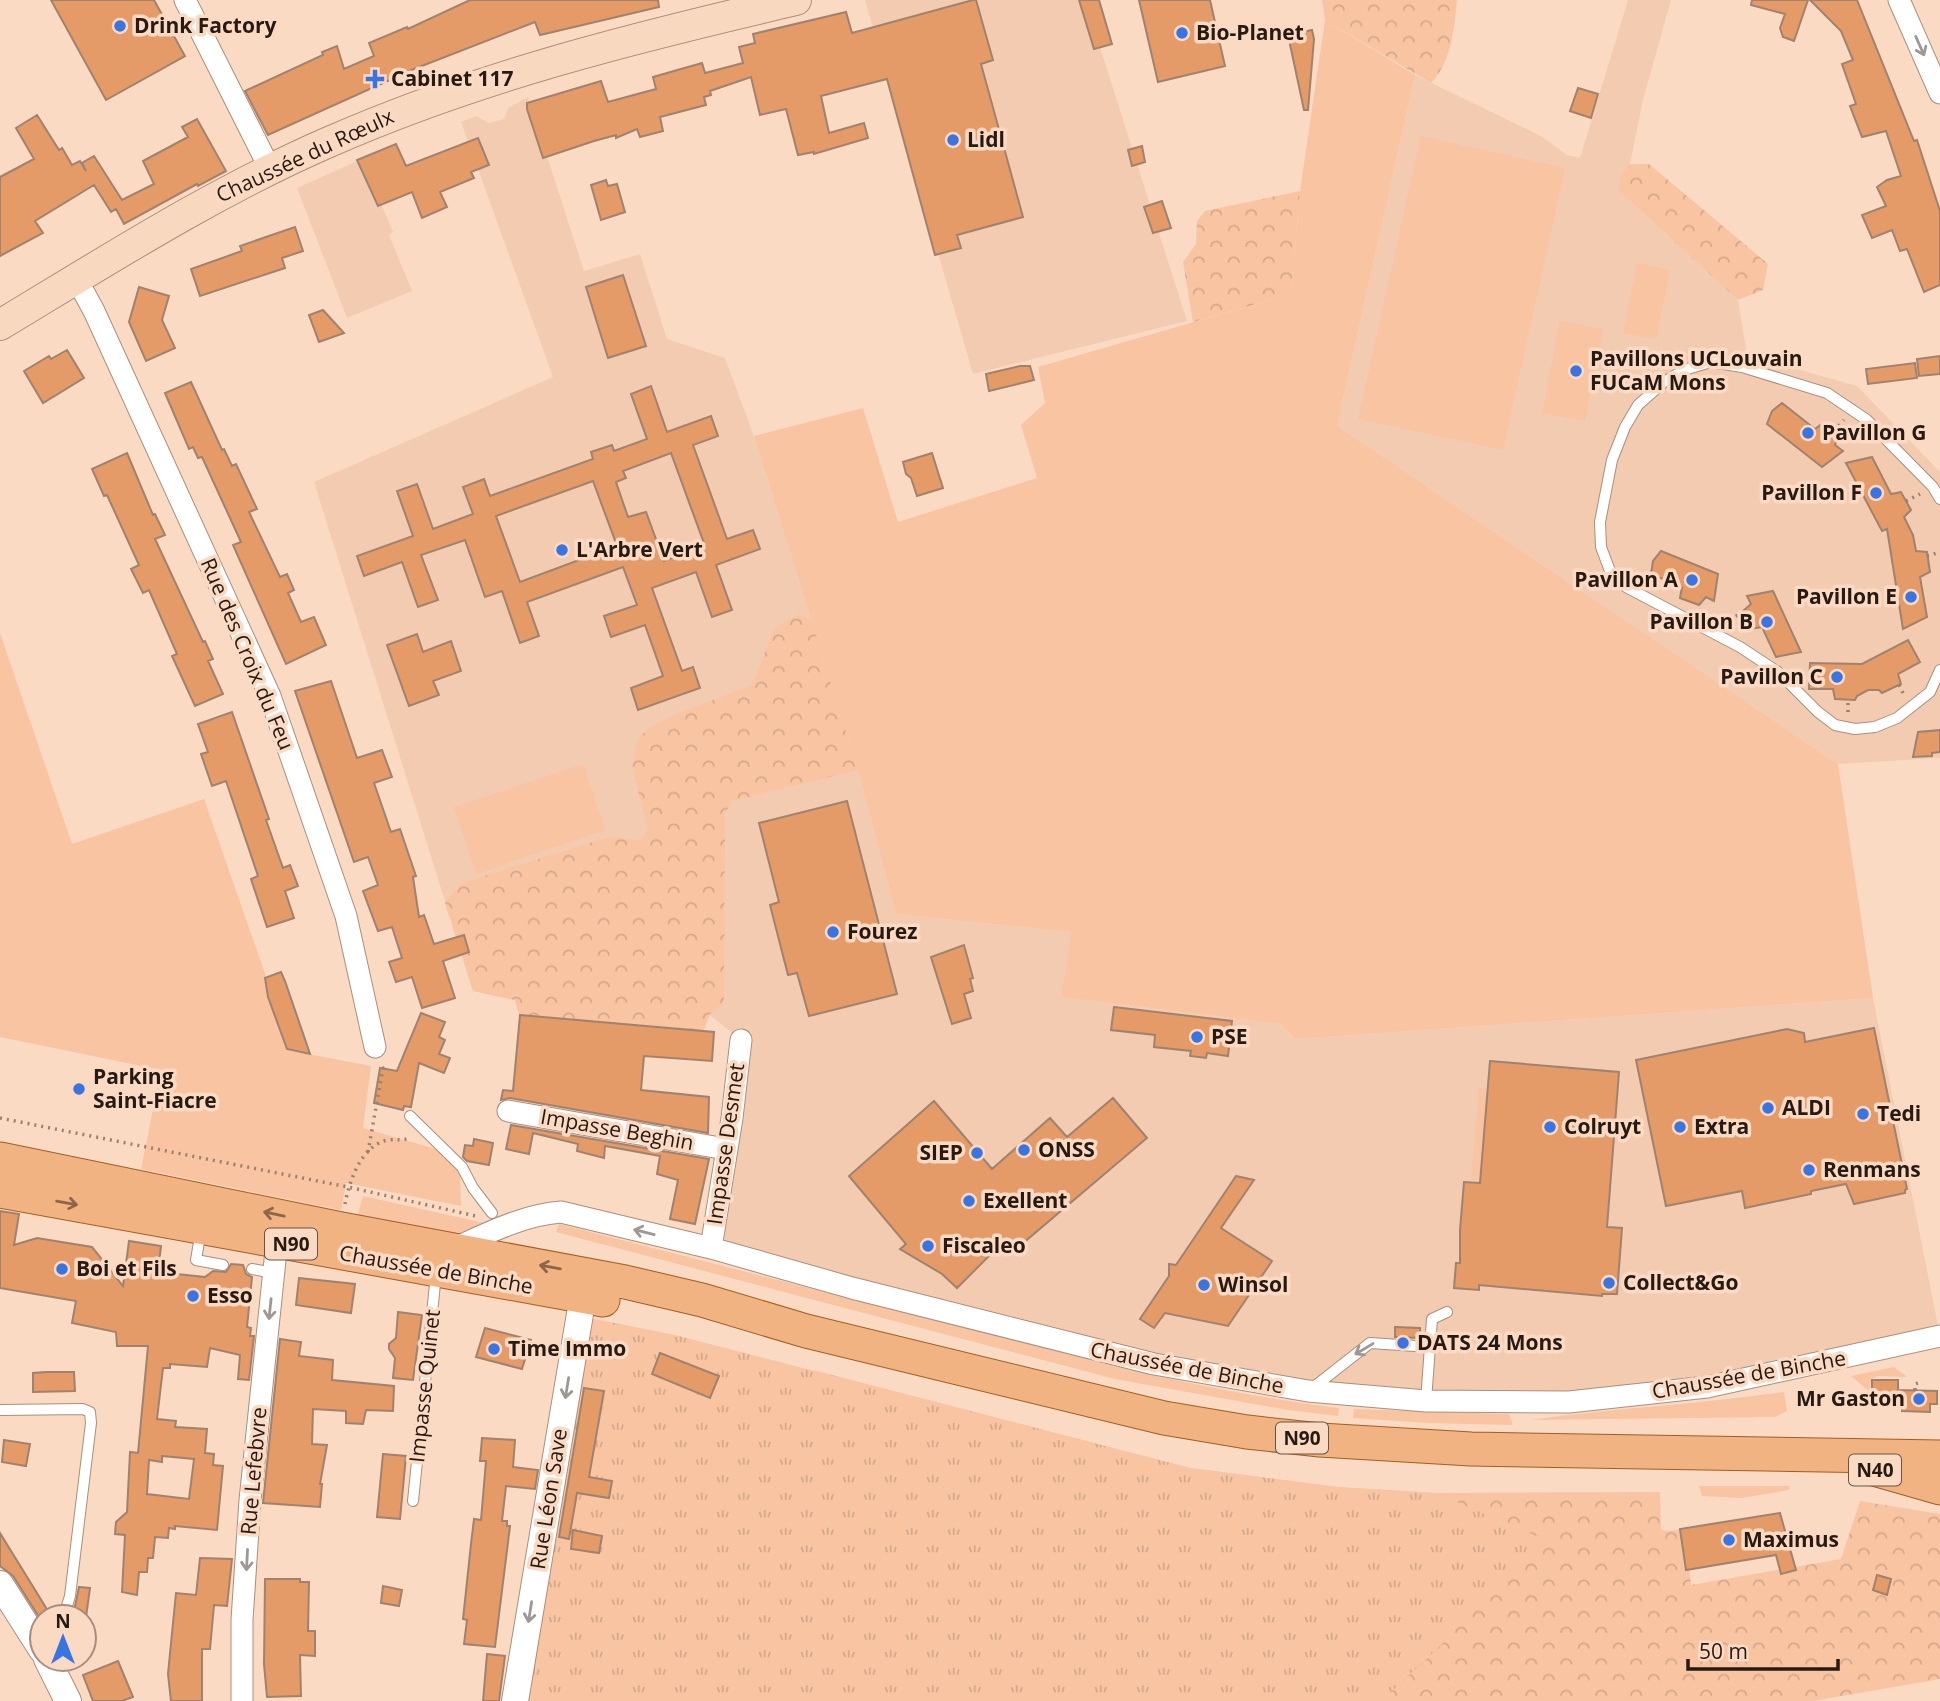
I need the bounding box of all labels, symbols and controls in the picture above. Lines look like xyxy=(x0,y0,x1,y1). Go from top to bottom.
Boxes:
place label: Drink Factory xyxy=(134,11,276,39)
marker: Drink Factory xyxy=(112,18,128,34)
place label: Bio-Planet xyxy=(1196,18,1304,46)
marker: Bio-Planet xyxy=(1174,25,1190,41)
one-way arrow xyxy=(1914,35,1927,57)
place label: Cabinet 117 xyxy=(391,64,514,92)
marker: Cabinet 117 xyxy=(365,69,385,89)
street label: Chaussée du Rœulx xyxy=(211,102,398,209)
place label: Lidl xyxy=(967,125,1005,153)
marker: Lidl xyxy=(945,132,961,148)
place label: Pavillons UCLouvain FUCaM Mons xyxy=(1590,344,1803,396)
marker: Pavillons UCLouvain FUCaM Mons xyxy=(1568,363,1584,379)
place label: Pavillon G xyxy=(1822,418,1927,446)
marker: Pavillon G xyxy=(1800,425,1816,441)
place label: Pavillon F xyxy=(1761,478,1862,506)
marker: Pavillon F xyxy=(1868,485,1884,501)
place label: L'Arbre Vert xyxy=(576,535,703,563)
marker: L'Arbre Vert xyxy=(554,542,570,558)
street label: Rue des Croix du Feu xyxy=(195,553,301,754)
place label: Pavillon A xyxy=(1574,565,1679,593)
marker: Pavillon A xyxy=(1684,572,1700,588)
place label: Pavillon E xyxy=(1796,582,1897,610)
marker: Pavillon E xyxy=(1903,589,1919,605)
place label: Pavillon B xyxy=(1650,607,1753,635)
marker: Pavillon B xyxy=(1759,614,1775,630)
place label: Pavillon C xyxy=(1720,662,1823,690)
marker: Pavillon C xyxy=(1829,669,1845,685)
place label: Fourez xyxy=(847,917,918,945)
marker: Fourez xyxy=(825,924,841,940)
place label: PSE xyxy=(1211,1022,1248,1050)
marker: PSE xyxy=(1189,1029,1205,1045)
street label: Impasse Desmet xyxy=(700,1061,750,1226)
place label: Parking Saint-Fiacre xyxy=(93,1062,217,1114)
marker: Parking Saint-Fiacre xyxy=(71,1081,87,1097)
place label: ALDI xyxy=(1782,1093,1831,1121)
place label: Tedi xyxy=(1877,1099,1921,1127)
marker: ALDI xyxy=(1760,1100,1776,1116)
street label: Impasse Beghin xyxy=(538,1102,696,1156)
marker: Tedi xyxy=(1855,1106,1871,1122)
place label: Colruyt xyxy=(1564,1112,1641,1140)
place label: Extra xyxy=(1694,1112,1749,1140)
marker: Colruyt xyxy=(1542,1119,1558,1135)
marker: Extra xyxy=(1672,1119,1688,1135)
place label: ONSS xyxy=(1038,1135,1095,1163)
place label: SIEP xyxy=(920,1138,963,1166)
marker: ONSS xyxy=(1016,1142,1032,1158)
marker: SIEP xyxy=(969,1145,985,1161)
place label: Renmans xyxy=(1823,1155,1921,1183)
marker: Renmans xyxy=(1801,1162,1817,1178)
place label: Exellent xyxy=(983,1186,1067,1214)
marker: Exellent xyxy=(961,1193,977,1209)
one-way arrow xyxy=(55,1196,78,1210)
one-way arrow xyxy=(263,1207,286,1221)
one-way arrow xyxy=(633,1225,656,1238)
road number: N90 xyxy=(265,1228,317,1260)
place label: Fiscaleo xyxy=(942,1231,1026,1259)
street label: Chaussée de Binche xyxy=(337,1238,535,1300)
marker: Fiscaleo xyxy=(920,1238,936,1254)
place label: Boi et Fils xyxy=(76,1254,177,1282)
one-way arrow xyxy=(539,1259,561,1273)
marker: Boi et Fils xyxy=(54,1261,70,1277)
place label: Collect&Go xyxy=(1623,1268,1738,1296)
place label: Winsol xyxy=(1218,1270,1288,1298)
marker: Collect&Go xyxy=(1601,1275,1617,1291)
marker: Winsol xyxy=(1196,1277,1212,1293)
place label: Esso xyxy=(207,1281,253,1309)
marker: Esso xyxy=(185,1288,201,1304)
one-way arrow xyxy=(263,1297,276,1320)
street label: Impasse Quinet xyxy=(402,1308,446,1464)
place label: DATS 24 Mons xyxy=(1417,1328,1563,1356)
place label: Time Immo xyxy=(508,1334,626,1362)
street label: Chaussée de Binche xyxy=(1088,1335,1286,1399)
marker: DATS 24 Mons xyxy=(1395,1335,1411,1351)
marker: Time Immo xyxy=(486,1341,502,1357)
one-way arrow xyxy=(1354,1342,1374,1356)
street label: Chaussée de Binche xyxy=(1650,1343,1848,1405)
one-way arrow xyxy=(560,1376,573,1399)
place label: Mr Gaston xyxy=(1796,1384,1905,1412)
marker: Mr Gaston xyxy=(1911,1391,1927,1407)
street label: Rue Lefebvre xyxy=(233,1406,273,1536)
road number: N90 xyxy=(1276,1422,1328,1454)
street label: Rue Léon Save xyxy=(523,1426,573,1571)
road number: N40 xyxy=(1849,1454,1901,1486)
place label: Maximus xyxy=(1743,1525,1839,1553)
marker: Maximus xyxy=(1721,1532,1737,1548)
one-way arrow xyxy=(240,1548,253,1571)
one-way arrow xyxy=(523,1600,536,1623)
north arrow xyxy=(28,1603,98,1673)
text: N xyxy=(55,1608,71,1634)
scale bar xyxy=(1688,1628,1839,1672)
text: 50 m xyxy=(1699,1637,1748,1665)

